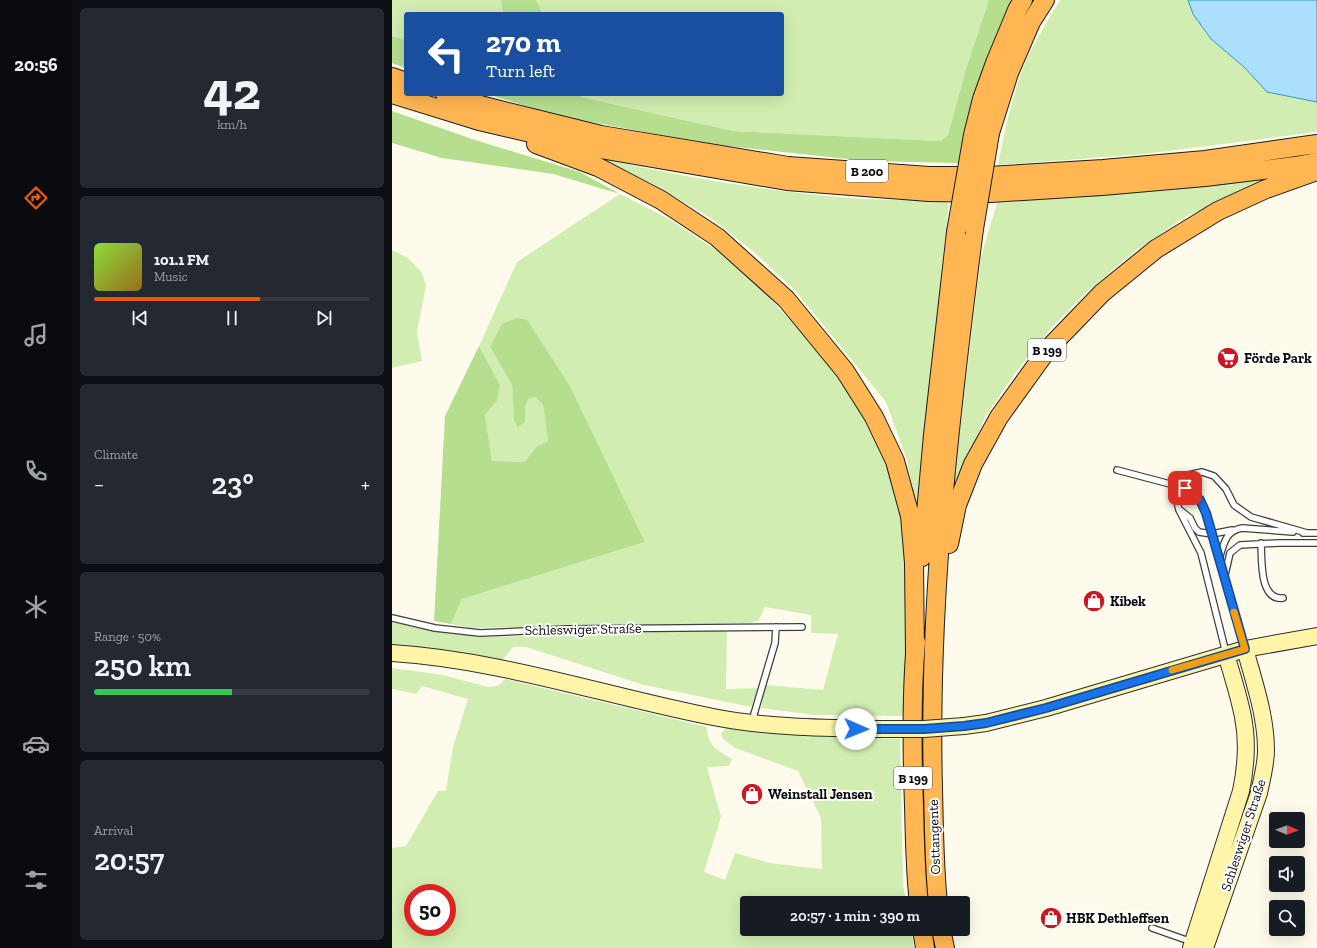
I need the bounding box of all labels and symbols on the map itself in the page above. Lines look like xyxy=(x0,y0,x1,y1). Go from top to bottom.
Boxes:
road number: B 200 xyxy=(846,160,888,182)
road number: B 199 xyxy=(1028,339,1066,361)
supermarket icon: Förde Park xyxy=(1215,345,1241,371)
place label: Förde Park xyxy=(1244,350,1312,367)
pin xyxy=(1168,471,1202,505)
shop icon: Kibek xyxy=(1081,588,1107,614)
place label: Kibek xyxy=(1110,593,1146,610)
street label: Schleswiger Straße xyxy=(524,620,642,639)
position arrow xyxy=(835,708,877,750)
road number: B 199 xyxy=(894,767,932,789)
street label: Schleswiger Straße xyxy=(1217,777,1270,893)
shop icon: Weinstall Jensen xyxy=(739,781,765,807)
place label: Weinstall Jensen xyxy=(768,786,873,803)
street label: Osttangente xyxy=(925,799,944,875)
north arrow xyxy=(1269,812,1305,848)
speed limit sign: 50 xyxy=(404,884,456,936)
shop icon: HBK Dethleffsen xyxy=(1038,905,1064,931)
place label: HBK Dethleffsen xyxy=(1066,910,1170,927)

